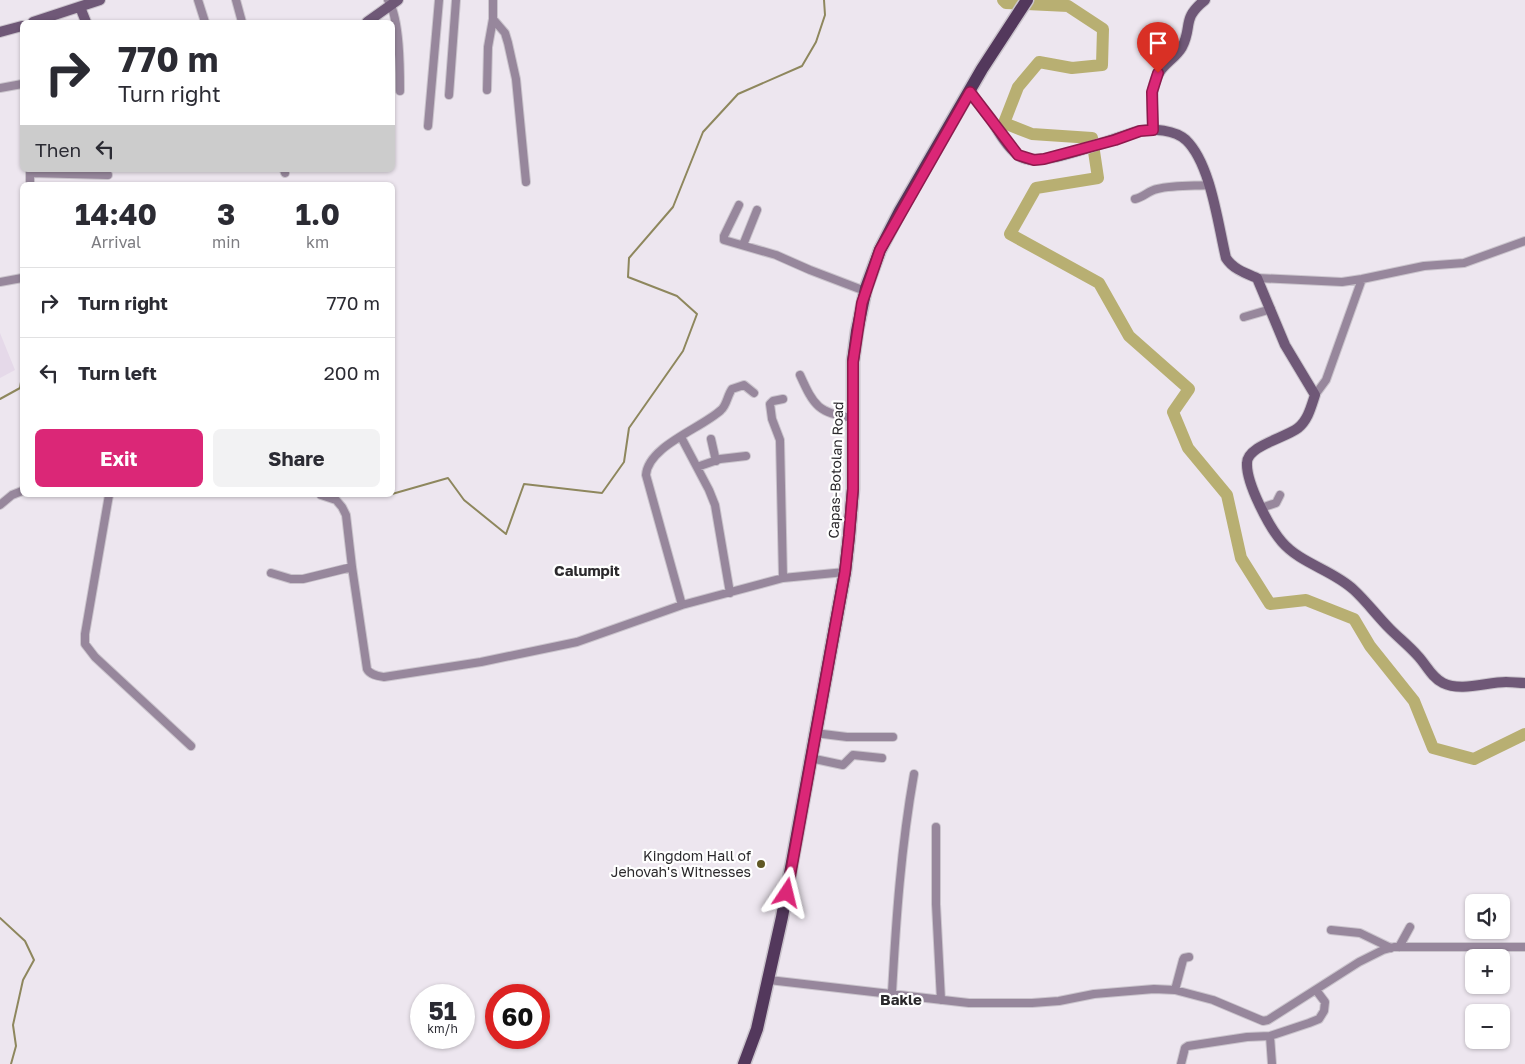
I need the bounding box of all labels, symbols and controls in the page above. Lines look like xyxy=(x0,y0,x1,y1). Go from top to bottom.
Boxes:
pin xyxy=(1137,22,1179,73)
icon: arrive xyxy=(1144,29,1172,57)
text: 770 m xyxy=(118,38,218,80)
icon: right xyxy=(35,40,100,105)
text: Turn right xyxy=(118,80,221,107)
icon: left xyxy=(91,135,119,163)
text: Then xyxy=(35,138,81,161)
text: 14:40 xyxy=(75,196,157,232)
text: 3 xyxy=(217,196,235,232)
text: 1.0 xyxy=(295,196,340,232)
text: Arrival xyxy=(91,232,141,252)
text: min xyxy=(212,232,240,252)
text: km xyxy=(306,232,329,252)
icon: right xyxy=(35,289,63,317)
text: Turn right xyxy=(78,291,168,314)
text: 770 m xyxy=(327,291,380,314)
icon: left xyxy=(35,359,63,387)
text: Turn left xyxy=(78,361,157,384)
text: 200 m xyxy=(324,361,380,384)
street label: Capas-Botolan Road xyxy=(825,401,846,539)
button: Exit xyxy=(35,429,203,487)
button: Share xyxy=(213,429,380,487)
district label: Calumpit xyxy=(554,561,620,579)
place label: Kingdom Hall of Jehovah's Witnesses xyxy=(611,847,751,880)
marker: Kingdom Hall of Jehovah's Witnesses xyxy=(755,858,767,870)
position arrow xyxy=(760,866,812,918)
map controls xyxy=(1465,894,1510,1049)
button: sound xyxy=(1465,894,1510,939)
button: + xyxy=(1465,949,1510,994)
speed limit sign: 60 xyxy=(485,984,550,1049)
district label: Bakle xyxy=(880,990,922,1008)
text: 51 xyxy=(428,995,457,1026)
button: − xyxy=(1465,1004,1510,1049)
text: km/h xyxy=(427,1021,458,1036)

